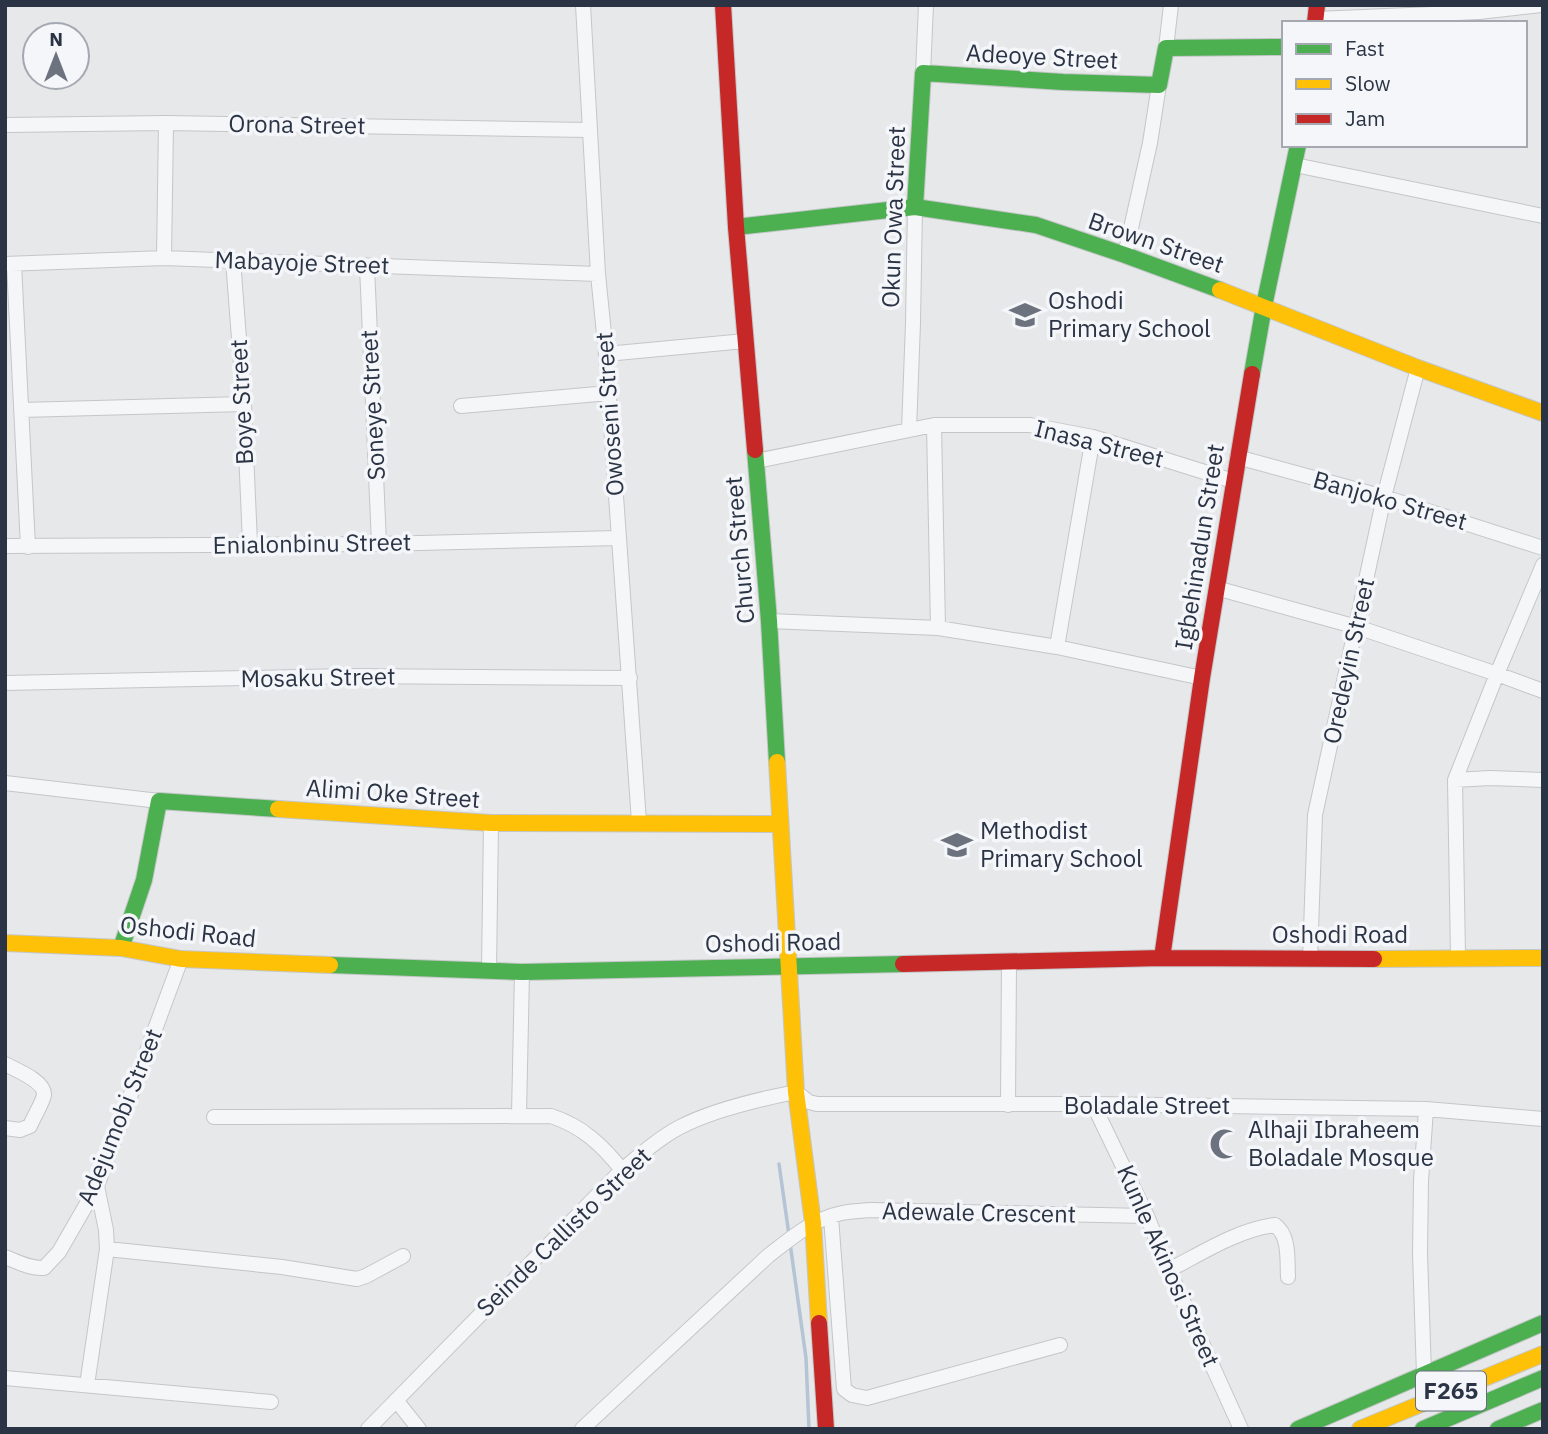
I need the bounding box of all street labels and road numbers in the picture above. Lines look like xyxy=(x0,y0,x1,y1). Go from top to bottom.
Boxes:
street label: Adeoye Street xyxy=(965,36,1119,76)
street label: Orona Street xyxy=(228,107,366,141)
street label: Okun Owa Street xyxy=(874,126,912,308)
street label: Brown Street xyxy=(1084,204,1228,280)
street label: Mabayoje Street xyxy=(214,243,390,281)
street label: Soneye Street xyxy=(352,329,392,481)
street label: Owoseni Street xyxy=(587,331,631,497)
street label: Boye Street xyxy=(222,339,260,466)
street label: Inasa Street xyxy=(1031,412,1167,475)
street label: Igbehinadun Street xyxy=(1167,442,1231,652)
street label: Banjoko Street xyxy=(1310,463,1471,537)
street label: Church Street xyxy=(717,475,761,625)
street label: Enialonbinu Street xyxy=(212,525,412,561)
street label: Oredeyin Street xyxy=(1315,575,1381,747)
street label: Mosaku Street xyxy=(240,660,396,694)
street label: Alimi Oke Street xyxy=(305,771,481,815)
street label: Oshodi Road xyxy=(119,908,258,954)
street label: Oshodi Road xyxy=(1272,918,1408,950)
street label: Oshodi Road xyxy=(704,925,842,959)
street label: Adejumobi Street xyxy=(69,1024,169,1210)
street label: Boladale Street xyxy=(1064,1089,1230,1121)
street label: Seinde Callisto Street xyxy=(469,1140,657,1323)
street label: Kunle Akinosi Street xyxy=(1110,1160,1228,1372)
street label: Adewale Crescent xyxy=(882,1194,1076,1230)
road number: F265 xyxy=(1416,1372,1486,1410)

